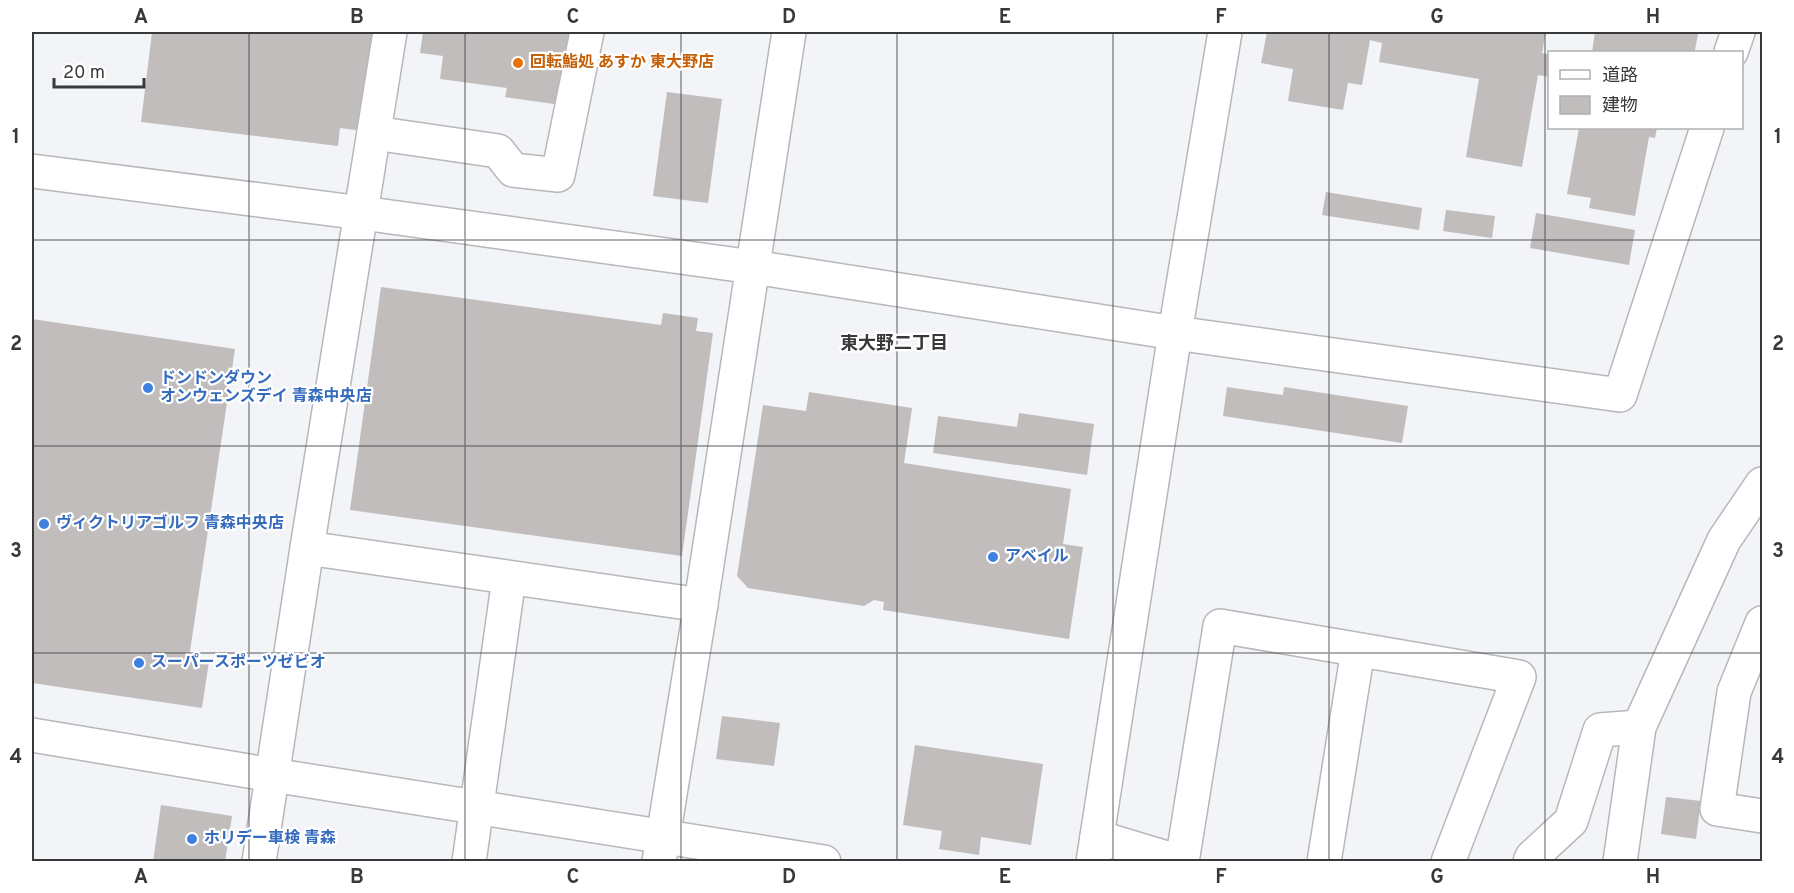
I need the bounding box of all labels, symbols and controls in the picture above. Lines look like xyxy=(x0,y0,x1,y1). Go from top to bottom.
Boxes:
text: A xyxy=(134,5,148,31)
text: B xyxy=(350,5,364,31)
text: C xyxy=(567,5,579,31)
text: D xyxy=(782,5,796,31)
text: E xyxy=(999,5,1011,31)
text: F xyxy=(1215,5,1227,31)
text: G xyxy=(1430,5,1444,31)
text: H xyxy=(1646,5,1660,31)
scale bar xyxy=(54,51,144,89)
legend xyxy=(1548,51,1743,129)
place label: 回転鮨処 あすか 東大野店 xyxy=(530,53,714,73)
marker: 回転鮨処 あすか 東大野店 xyxy=(511,56,525,70)
text: 20 m xyxy=(63,62,105,85)
text: 道路 xyxy=(1602,65,1638,88)
text: 建物 xyxy=(1602,95,1638,118)
text: 1 xyxy=(12,125,20,151)
text: 1 xyxy=(1774,125,1782,151)
text: 2 xyxy=(10,332,22,358)
text: 2 xyxy=(1772,332,1784,358)
district label: 東大野二丁目 xyxy=(840,333,948,356)
place label: ドンドンダウン オンウェンズデイ 青森中央店 xyxy=(160,369,372,407)
marker: ドンドンダウン オンウェンズデイ 青森中央店 xyxy=(141,381,155,395)
place label: ヴィクトリアゴルフ 青森中央店 xyxy=(56,513,284,534)
marker: ヴィクトリアゴルフ 青森中央店 xyxy=(37,517,51,531)
text: 3 xyxy=(10,539,22,565)
text: 3 xyxy=(1772,539,1784,565)
place label: アベイル xyxy=(1005,547,1069,567)
marker: アベイル xyxy=(986,550,1000,564)
place label: スーパースポーツゼビオ xyxy=(151,653,326,673)
marker: スーパースポーツゼビオ xyxy=(132,656,146,670)
text: 4 xyxy=(10,745,22,771)
text: 4 xyxy=(1772,745,1784,771)
place label: ホリデー車検 青森 xyxy=(204,829,336,849)
marker: ホリデー車検 青森 xyxy=(185,832,199,846)
text: A xyxy=(134,865,148,891)
text: B xyxy=(350,865,364,891)
text: C xyxy=(567,865,579,891)
text: D xyxy=(782,865,796,891)
text: E xyxy=(999,865,1011,891)
text: F xyxy=(1215,865,1227,891)
text: G xyxy=(1430,865,1444,891)
text: H xyxy=(1646,865,1660,891)

